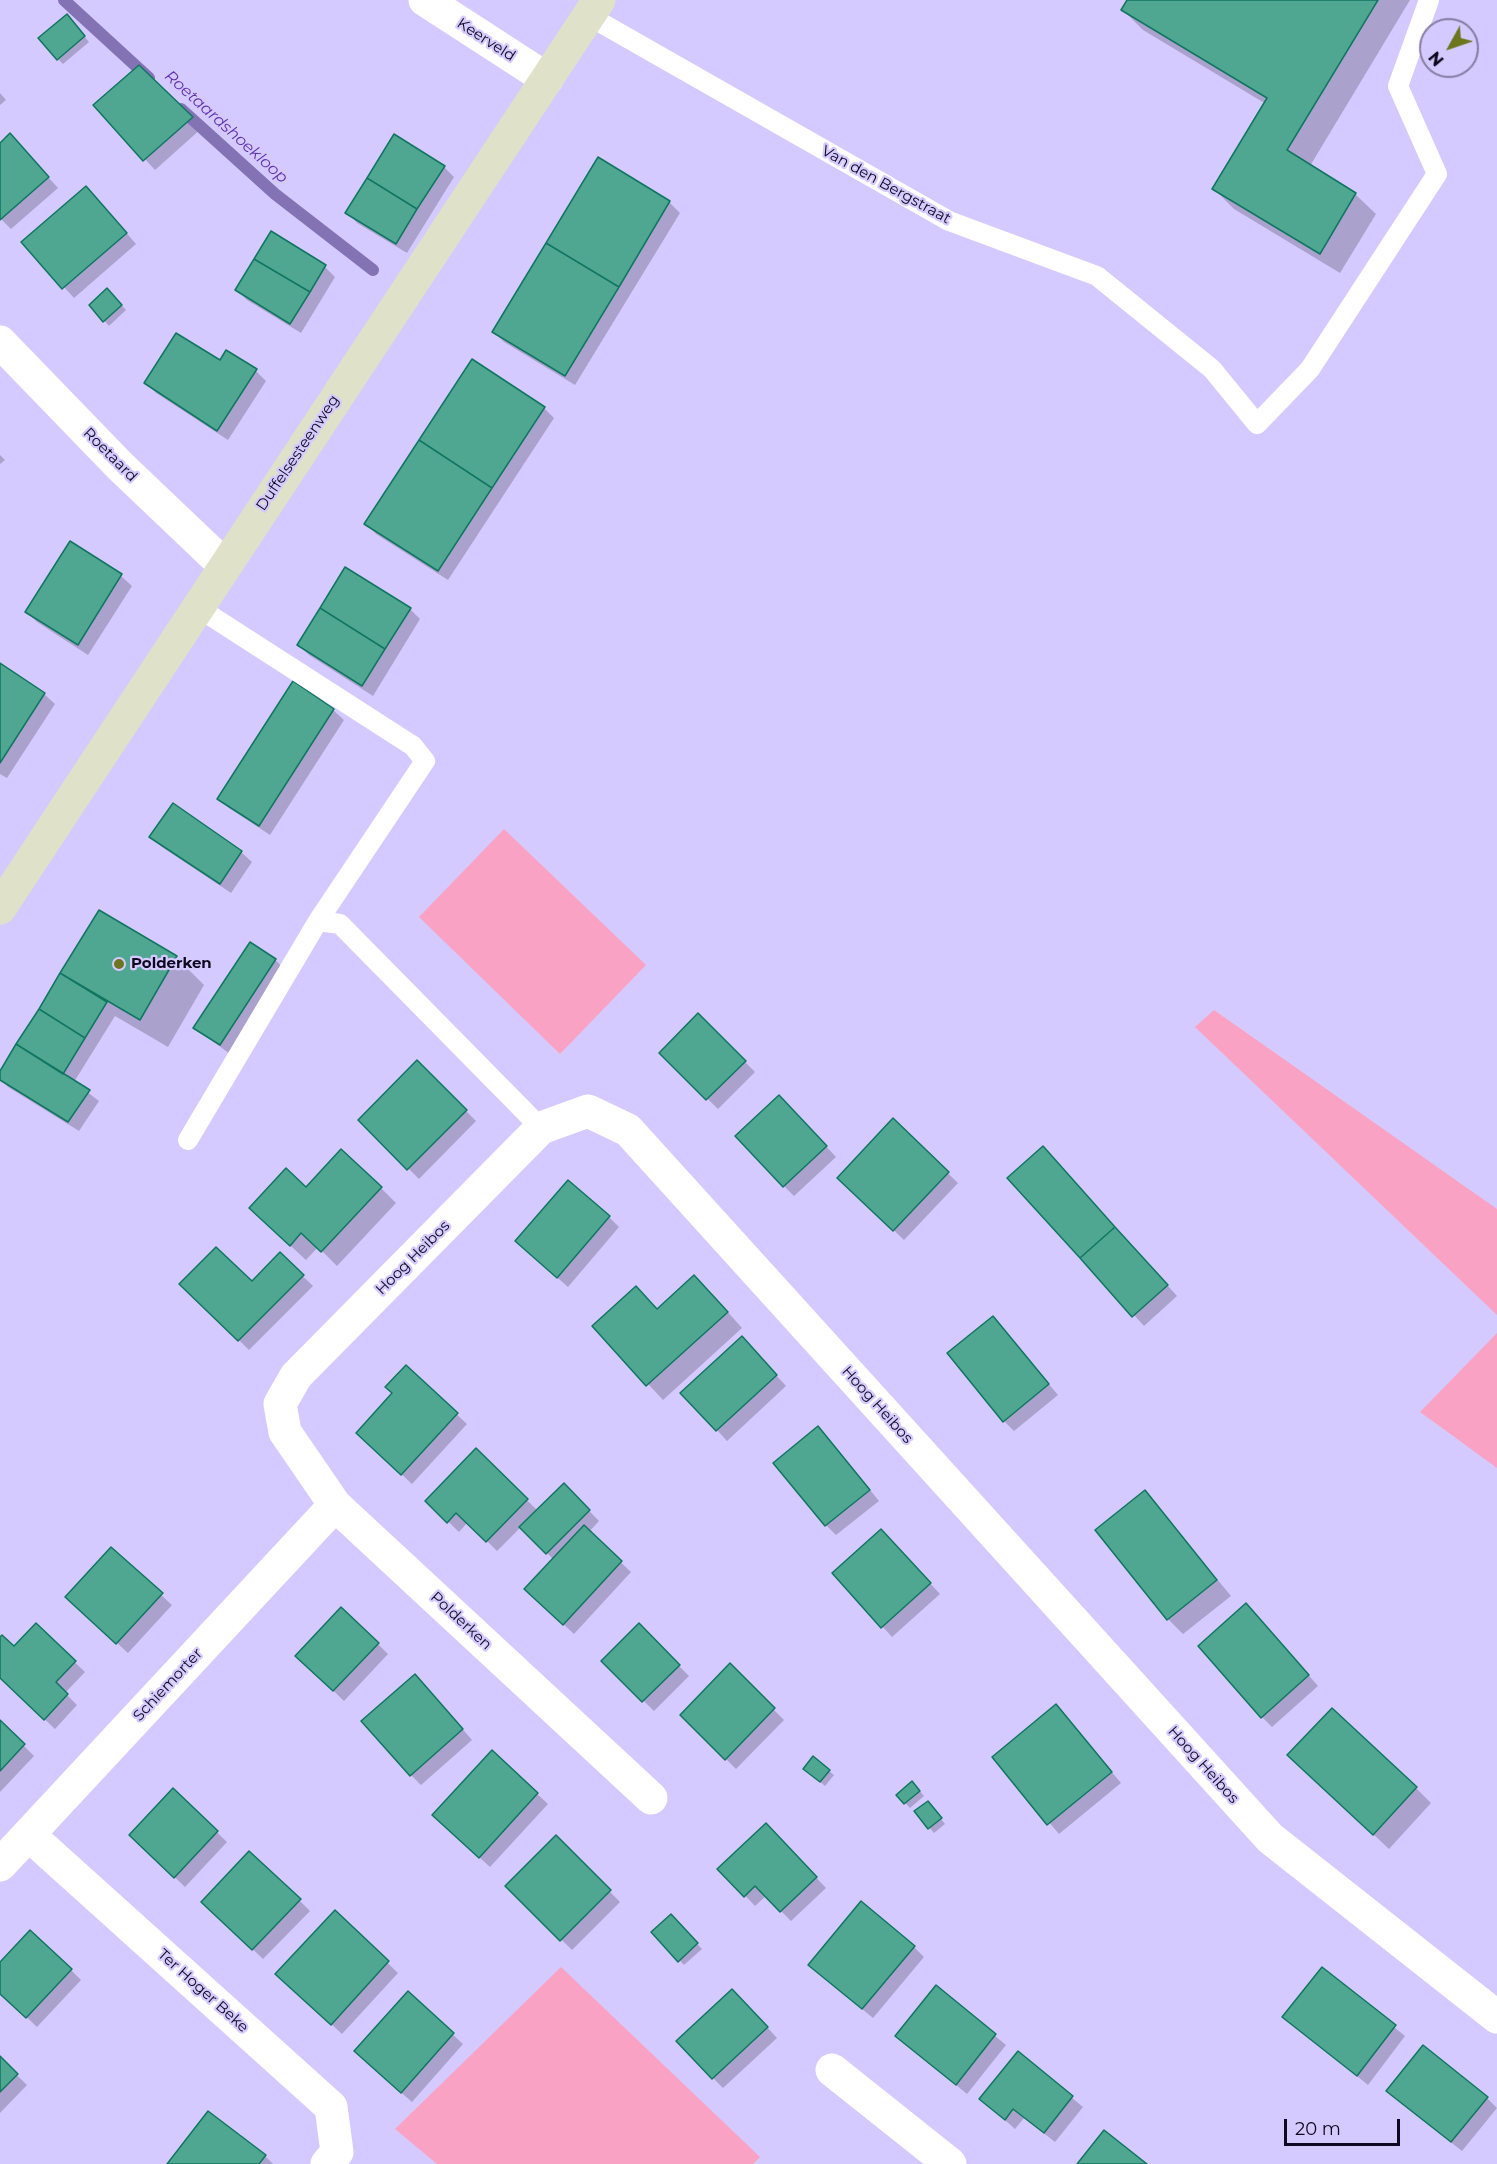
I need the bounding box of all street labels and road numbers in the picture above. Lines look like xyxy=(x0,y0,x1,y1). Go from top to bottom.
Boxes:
street label: Keerveld xyxy=(453,15,519,65)
street label: Van den Bergstraat xyxy=(818,142,954,228)
street label: Duffelsesteenweg xyxy=(253,392,343,514)
street label: Roetaard xyxy=(79,424,141,486)
street label: Hoog Heibos xyxy=(372,1217,454,1299)
street label: Hoog Heibos xyxy=(838,1363,916,1447)
street label: Polderken xyxy=(427,1588,495,1654)
street label: Schiemorter xyxy=(130,1645,206,1725)
street label: Hoog Heibos xyxy=(1164,1723,1242,1807)
street label: Ter Hoger Beke xyxy=(154,1946,252,2036)

